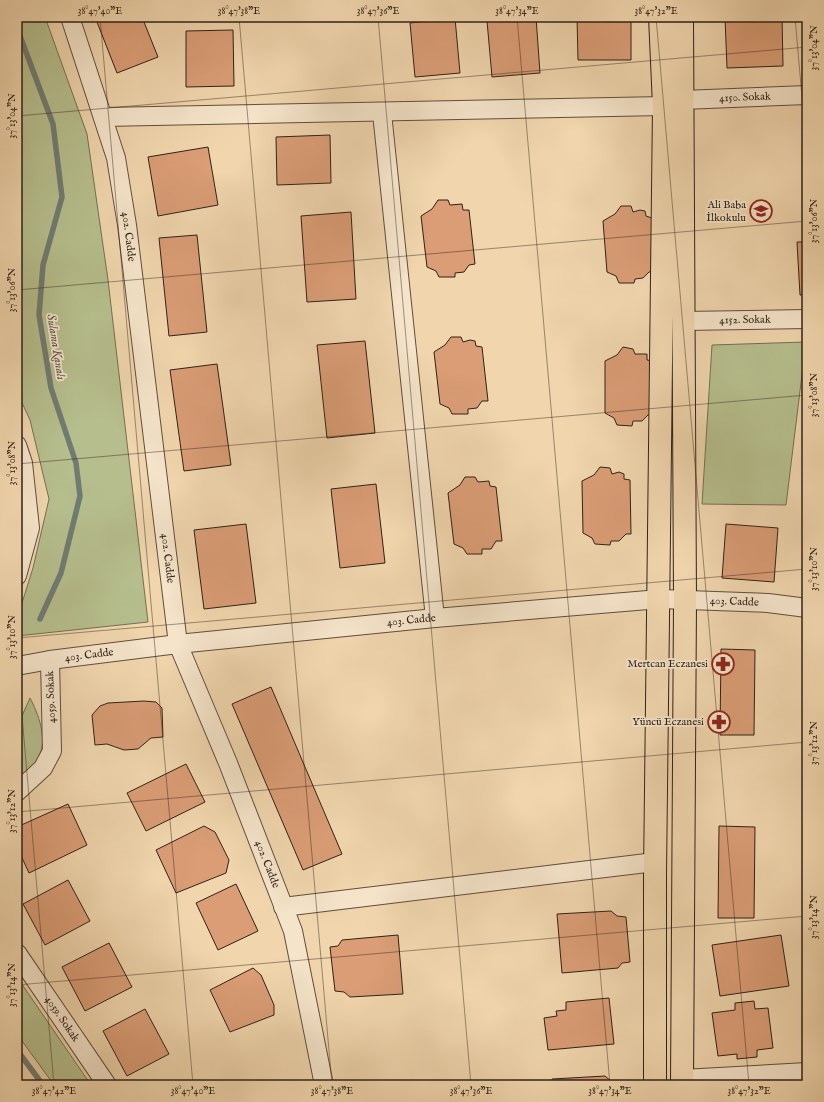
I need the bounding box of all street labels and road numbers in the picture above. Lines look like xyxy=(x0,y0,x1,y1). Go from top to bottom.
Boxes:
street label: 4150. Sokak xyxy=(719,89,771,106)
street label: 402. Cadde xyxy=(118,211,138,262)
street label: 4152. Sokak xyxy=(719,313,771,327)
street label: 402. Cadde xyxy=(158,533,178,584)
street label: 403. Cadde xyxy=(709,594,759,610)
street label: 403. Cadde xyxy=(386,611,436,630)
street label: 403. Cadde xyxy=(64,645,114,665)
street label: 4059. Sokak xyxy=(43,670,59,723)
street label: 402. Cadde xyxy=(252,838,283,890)
street label: 4059. Sokak xyxy=(42,993,83,1045)

